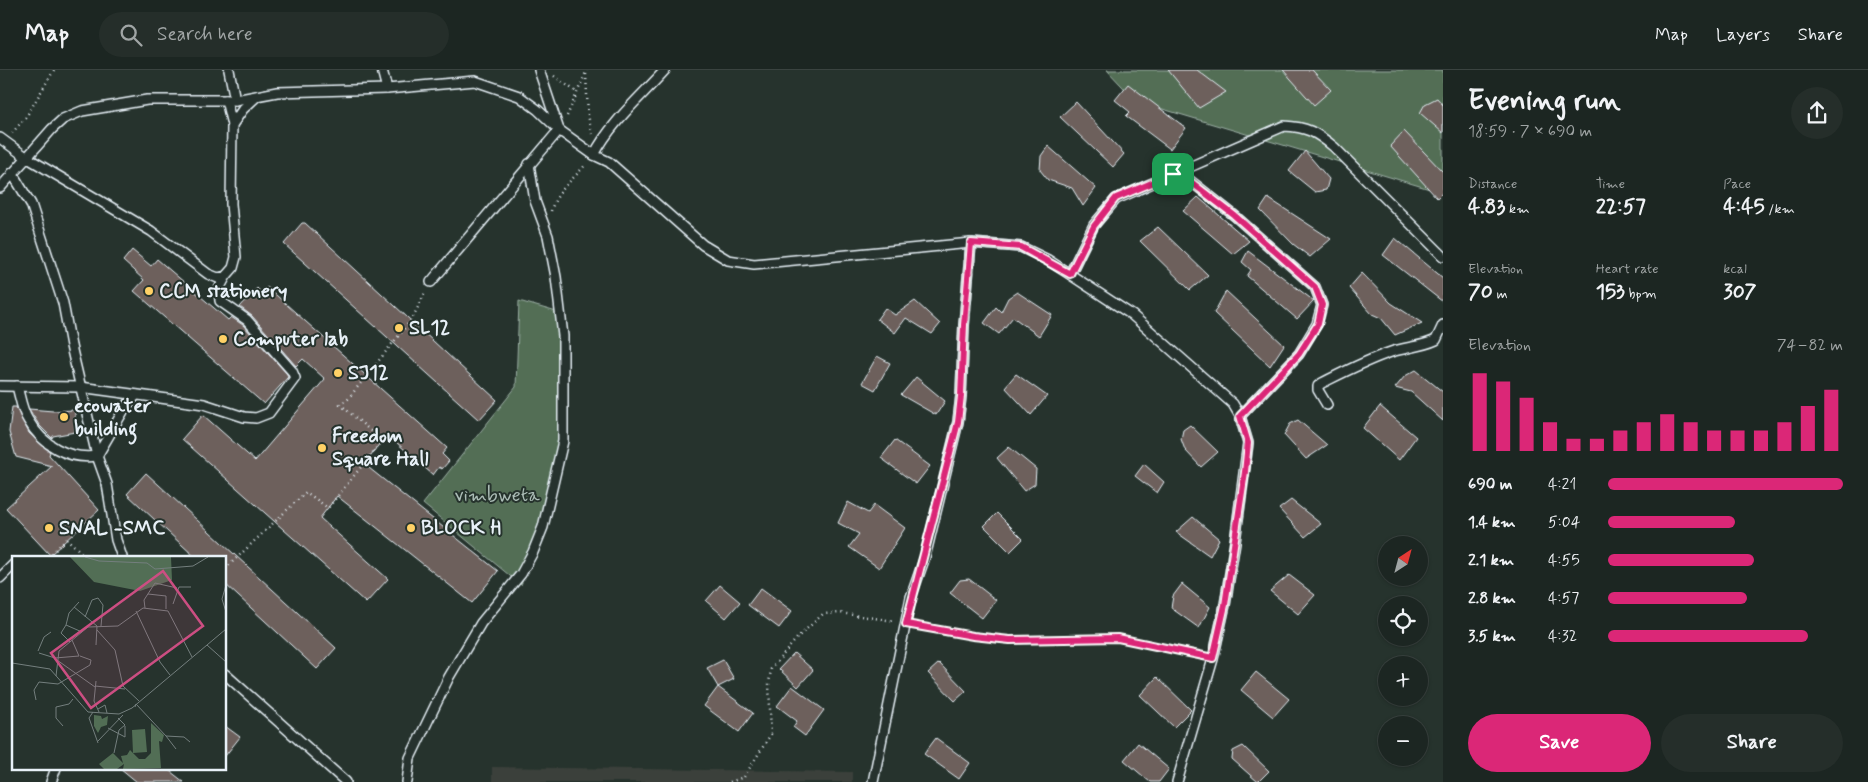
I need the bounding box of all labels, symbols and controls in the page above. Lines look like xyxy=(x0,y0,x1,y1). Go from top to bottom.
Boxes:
search box xyxy=(99,12,449,57)
text: Map xyxy=(25,19,69,50)
icon: search xyxy=(117,21,145,49)
text: Search here xyxy=(157,22,253,47)
text: Map xyxy=(1655,23,1688,47)
text: Layers xyxy=(1716,23,1770,47)
text: Share xyxy=(1798,23,1843,47)
text: Evening run xyxy=(1468,83,1621,120)
button: share xyxy=(1791,87,1843,139)
text: 18:59 · 7 × 690 m xyxy=(1468,121,1592,142)
pin xyxy=(1152,153,1194,195)
icon: arrive xyxy=(1159,160,1187,188)
text: Distance xyxy=(1468,175,1517,193)
text: Time xyxy=(1596,175,1625,193)
text: Pace xyxy=(1723,175,1751,193)
text: 4.83 xyxy=(1468,193,1505,221)
text: 22:57 xyxy=(1596,193,1646,221)
text: 4:45 xyxy=(1723,193,1765,221)
text: km xyxy=(1505,200,1530,218)
text: /km xyxy=(1765,200,1795,218)
text: Elevation xyxy=(1468,260,1523,278)
text: Heart rate xyxy=(1596,260,1659,278)
text: kcal xyxy=(1723,260,1747,278)
place label: CCM stationery xyxy=(159,278,288,305)
text: 70 xyxy=(1468,278,1493,306)
text: 153 xyxy=(1596,278,1625,306)
text: 307 xyxy=(1723,278,1757,306)
marker: CCM stationery xyxy=(143,285,155,297)
text: m xyxy=(1493,285,1508,303)
text: bpm xyxy=(1625,285,1657,303)
place label: SL12 xyxy=(409,315,450,342)
marker: SL12 xyxy=(393,322,405,334)
place label: Computer lab xyxy=(233,326,348,353)
marker: Computer lab xyxy=(217,333,229,345)
text: Elevation xyxy=(1468,335,1531,356)
text: 74–82 m xyxy=(1777,335,1843,356)
place label: SJ12 xyxy=(348,360,389,387)
marker: SJ12 xyxy=(332,367,344,379)
place label: ecowater building xyxy=(74,393,152,445)
marker: ecowater building xyxy=(58,411,70,423)
place label: Freedom Square Hall xyxy=(332,423,428,473)
marker: Freedom Square Hall xyxy=(316,442,328,454)
text: 690 m xyxy=(1468,474,1512,495)
text: 4:21 xyxy=(1548,474,1576,495)
park label: vimbweta xyxy=(454,482,541,509)
text: 1.4 km xyxy=(1468,512,1515,533)
text: 5:04 xyxy=(1548,512,1581,533)
place label: SNAL -SMC xyxy=(59,515,165,542)
place label: BLOCK H xyxy=(421,515,501,542)
marker: SNAL -SMC xyxy=(43,522,55,534)
marker: BLOCK H xyxy=(405,522,417,534)
north arrow xyxy=(1378,536,1428,586)
map controls xyxy=(1378,536,1428,766)
text: 2.1 km xyxy=(1468,550,1514,571)
text: 4:55 xyxy=(1548,550,1580,571)
inset map xyxy=(12,556,226,770)
text: 2.8 km xyxy=(1468,588,1516,609)
text: 4:57 xyxy=(1548,588,1579,609)
button: locate xyxy=(1378,596,1428,646)
text: 3.5 km xyxy=(1468,626,1516,647)
text: 4:32 xyxy=(1548,626,1577,647)
button: + xyxy=(1378,656,1428,706)
button: Save xyxy=(1468,714,1651,772)
button: Share xyxy=(1661,714,1843,772)
button: − xyxy=(1378,716,1428,766)

